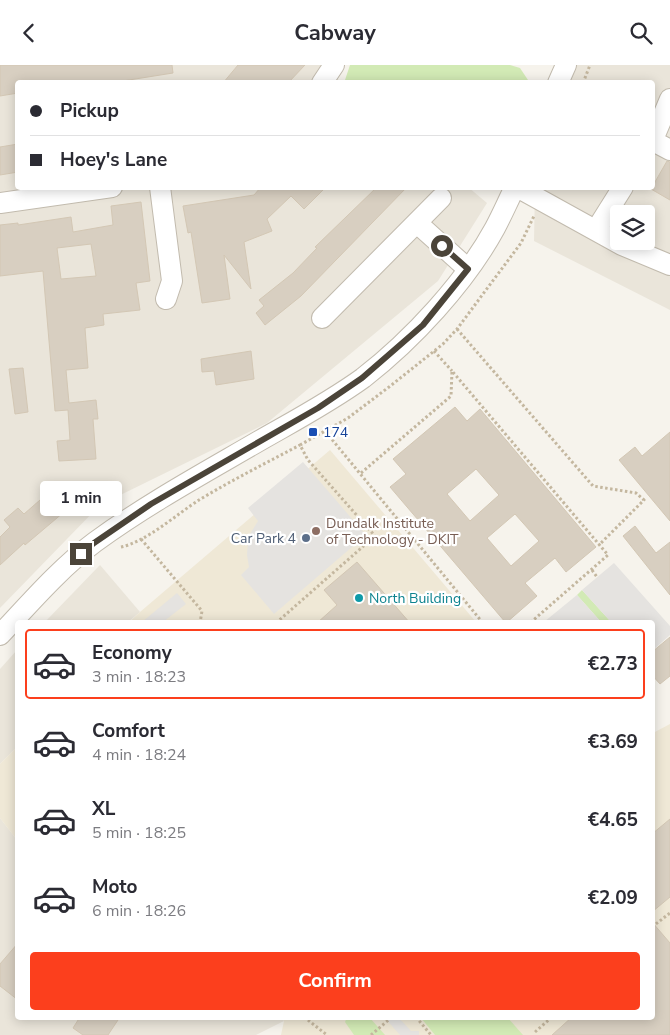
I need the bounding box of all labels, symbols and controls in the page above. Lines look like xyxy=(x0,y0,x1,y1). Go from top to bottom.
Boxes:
text: Cabway xyxy=(294,18,376,48)
icon: back xyxy=(15,19,43,47)
icon: search xyxy=(627,19,655,47)
text: Pickup xyxy=(60,98,119,124)
text: Hoey's Lane xyxy=(60,147,167,173)
map controls xyxy=(610,205,655,250)
button: layers xyxy=(610,205,655,250)
route start xyxy=(431,235,453,257)
place label: 174 xyxy=(323,423,348,442)
marker: 174 xyxy=(307,426,319,438)
callout: 1 min xyxy=(40,481,122,517)
text: 1 min xyxy=(60,487,102,509)
place label: Dundalk Institute of Technology - DKIT xyxy=(326,514,459,549)
marker: Dundalk Institute of Technology - DKIT xyxy=(310,525,322,537)
place label: Car Park 4 xyxy=(231,529,296,548)
marker: Car Park 4 xyxy=(300,532,312,544)
route end xyxy=(70,543,92,565)
place label: North Building xyxy=(369,589,461,608)
marker: North Building xyxy=(353,592,365,604)
text: Economy xyxy=(92,640,172,666)
icon: car xyxy=(32,642,77,687)
text: €2.73 xyxy=(588,651,638,677)
text: 3 min · 18:23 xyxy=(92,666,186,688)
text: Comfort xyxy=(92,718,165,744)
icon: car xyxy=(32,720,77,765)
text: €3.69 xyxy=(588,729,638,755)
text: 4 min · 18:24 xyxy=(92,744,186,766)
text: XL xyxy=(92,796,115,822)
icon: car xyxy=(32,798,77,843)
text: €4.65 xyxy=(588,807,638,833)
text: 5 min · 18:25 xyxy=(92,822,186,844)
text: Moto xyxy=(92,874,138,900)
icon: car xyxy=(32,876,77,921)
text: €2.09 xyxy=(588,885,638,911)
text: 6 min · 18:26 xyxy=(92,900,186,922)
button: Confirm xyxy=(30,952,640,1010)

